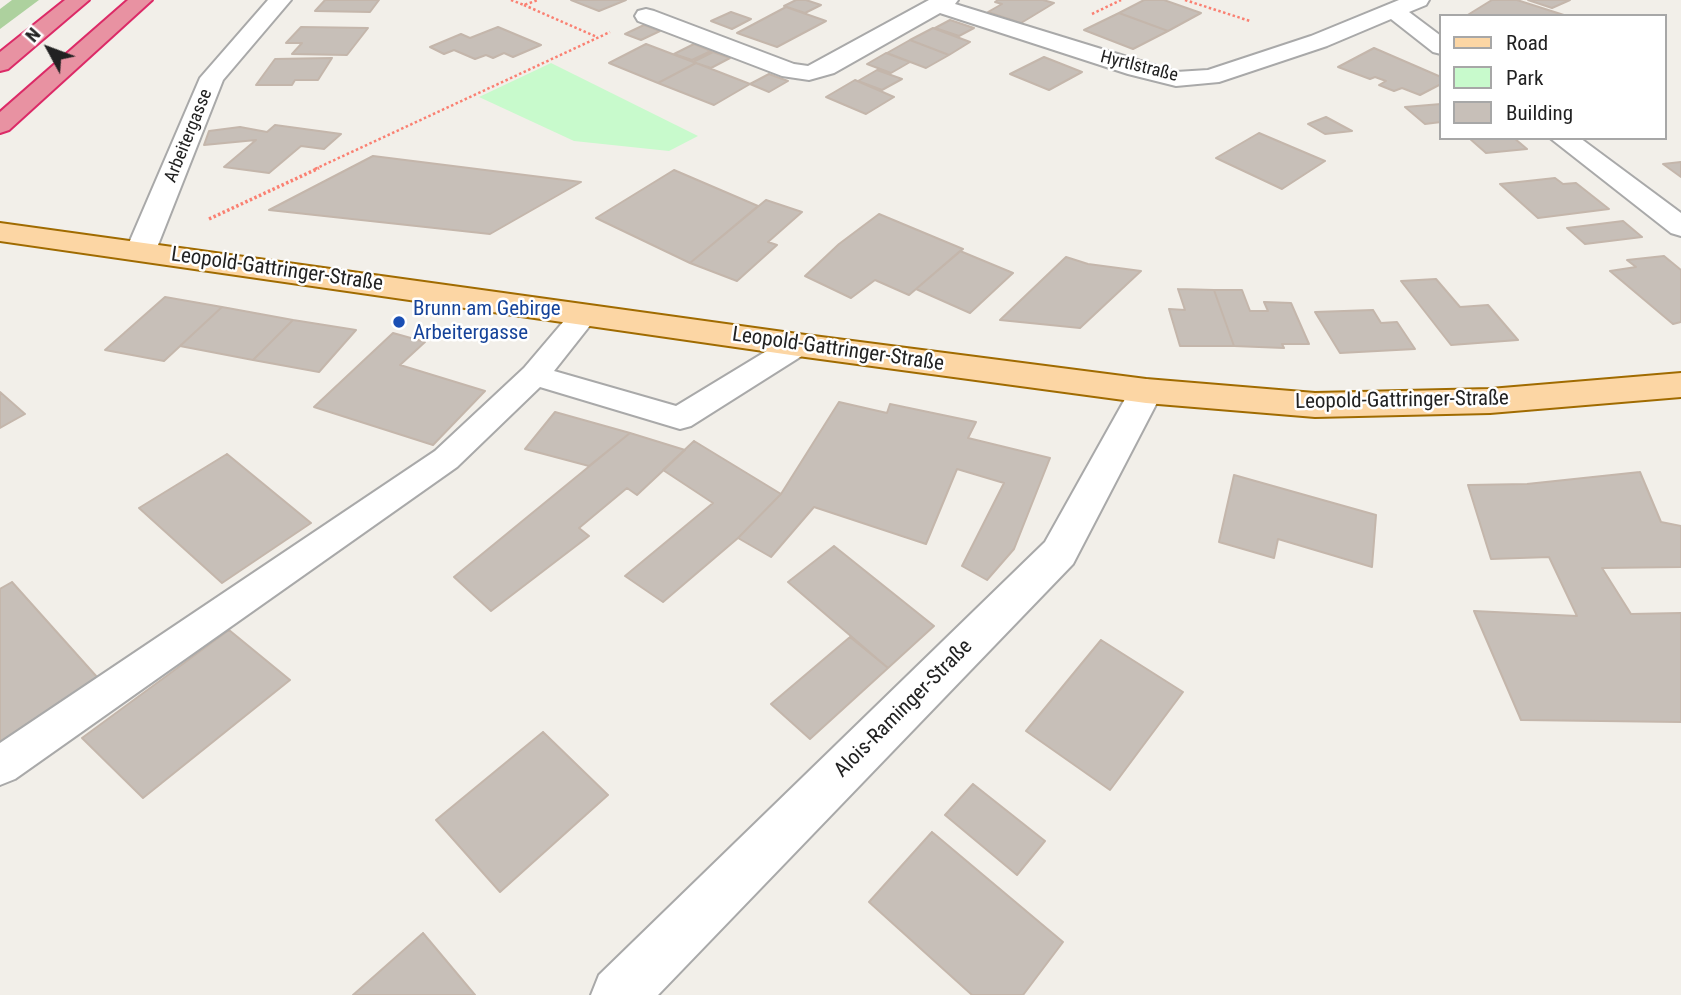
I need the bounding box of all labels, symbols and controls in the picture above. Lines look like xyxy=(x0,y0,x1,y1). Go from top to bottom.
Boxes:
north arrow xyxy=(14,14,84,84)
legend xyxy=(1440,14,1667,140)
text: N xyxy=(20,23,45,47)
text: Road xyxy=(1506,31,1548,55)
street label: Hyrtlstraße xyxy=(1098,47,1180,87)
text: Park xyxy=(1506,66,1543,90)
street label: Arbeitergasse xyxy=(160,86,218,186)
text: Building xyxy=(1506,101,1573,125)
street label: Leopold-Gattringer-Straße xyxy=(169,243,385,297)
place label: Brunn am Gebirge Arbeitergasse xyxy=(413,297,561,347)
marker: Brunn am Gebirge Arbeitergasse xyxy=(391,314,407,330)
street label: Leopold-Gattringer-Straße xyxy=(730,323,946,377)
street label: Leopold-Gattringer-Straße xyxy=(1295,387,1509,415)
street label: Alois-Raminger-Straße xyxy=(830,635,978,783)

